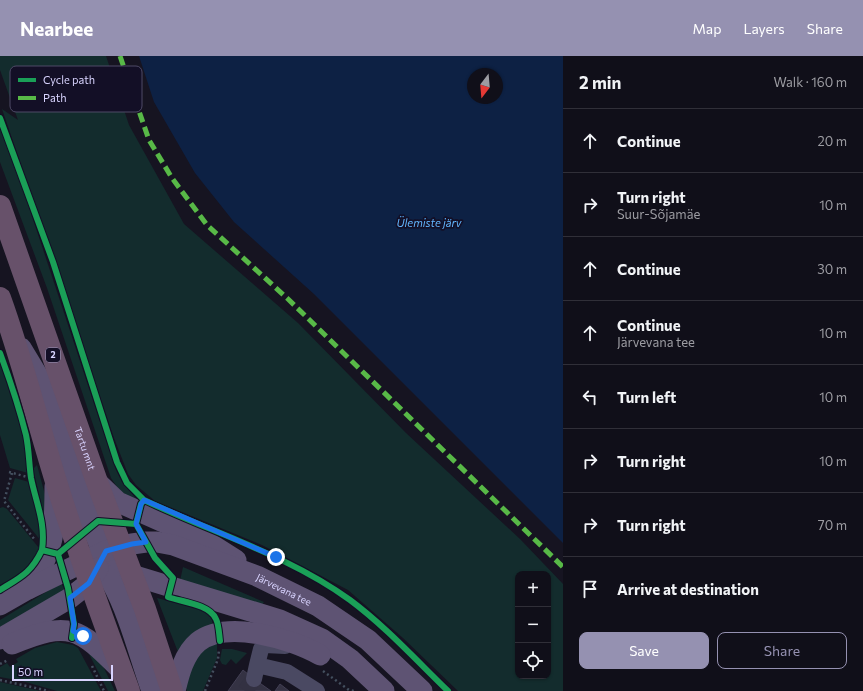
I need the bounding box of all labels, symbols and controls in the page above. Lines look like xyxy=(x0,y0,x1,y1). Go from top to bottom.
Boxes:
text: Nearbee xyxy=(20,17,93,40)
text: Map xyxy=(693,20,721,37)
text: Layers xyxy=(743,20,785,37)
text: Share xyxy=(807,20,843,37)
legend xyxy=(10,66,142,112)
north arrow xyxy=(467,68,503,104)
text: 2 min xyxy=(579,72,621,93)
text: Cycle path xyxy=(43,73,95,86)
text: Walk · 160 m xyxy=(773,74,847,90)
text: Path xyxy=(43,91,66,104)
icon: ahead xyxy=(579,130,601,152)
text: Continue xyxy=(617,132,681,150)
text: 20 m xyxy=(818,133,847,149)
text: Turn right xyxy=(617,188,686,206)
icon: right xyxy=(579,194,601,216)
text: 10 m xyxy=(819,197,847,213)
text: Suur-Sõjamäe xyxy=(617,206,700,222)
water label: Ülemiste järv xyxy=(397,215,462,229)
icon: ahead xyxy=(579,258,601,280)
text: Continue xyxy=(617,260,681,278)
text: 30 m xyxy=(817,261,847,277)
text: Continue xyxy=(617,316,681,334)
icon: ahead xyxy=(579,322,601,344)
text: 10 m xyxy=(819,325,847,341)
text: Järvevana tee xyxy=(617,334,695,350)
road number: 2 xyxy=(46,348,60,362)
icon: left xyxy=(579,386,601,408)
text: Turn left xyxy=(617,388,676,406)
text: 10 m xyxy=(819,389,847,405)
street label: Tartu mnt xyxy=(72,425,98,472)
icon: right xyxy=(579,450,601,472)
text: Turn right xyxy=(617,452,686,470)
text: 10 m xyxy=(819,453,847,469)
icon: right xyxy=(579,514,601,536)
text: Turn right xyxy=(617,516,686,534)
text: 70 m xyxy=(818,517,847,533)
route end xyxy=(267,548,285,566)
street label: Järvevana tee xyxy=(254,571,314,608)
map controls xyxy=(515,571,551,679)
button: + xyxy=(515,571,551,607)
icon: arrive xyxy=(579,578,601,600)
text: Arrive at destination xyxy=(617,580,759,598)
button: − xyxy=(515,607,551,643)
route start xyxy=(74,627,92,645)
button: Save xyxy=(579,632,709,669)
button: Share xyxy=(717,632,847,669)
button: locate xyxy=(515,643,551,679)
scale bar xyxy=(12,663,113,682)
text: 50 m xyxy=(18,665,43,678)

